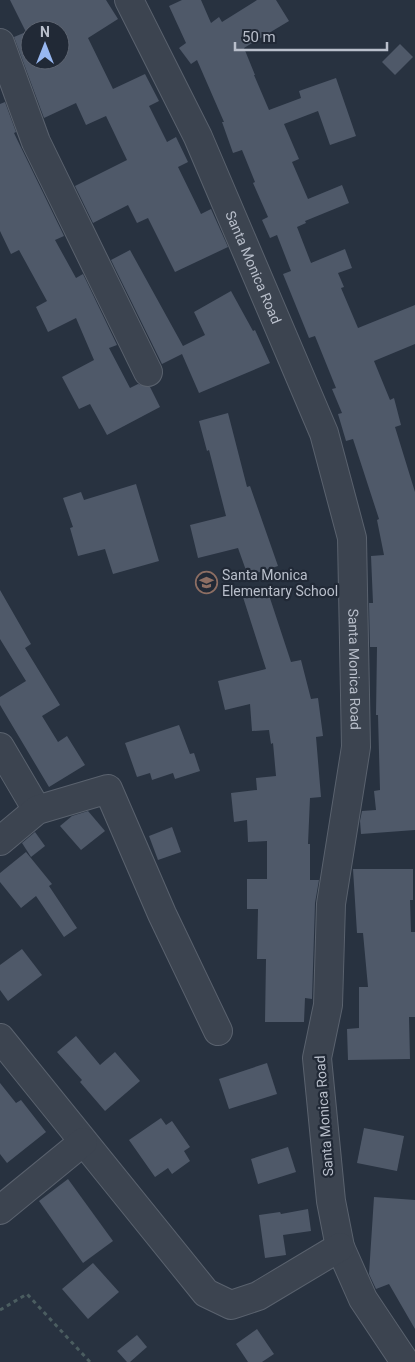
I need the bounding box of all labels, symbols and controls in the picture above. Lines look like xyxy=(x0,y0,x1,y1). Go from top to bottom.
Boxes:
north arrow xyxy=(20,20,70,70)
scale bar xyxy=(235,20,388,52)
text: N xyxy=(40,24,50,40)
text: 50 m xyxy=(242,28,276,46)
street label: Santa Monica Road xyxy=(222,208,285,326)
place label: Santa Monica Elementary School xyxy=(222,567,338,599)
school or university icon: Santa Monica Elementary School xyxy=(194,571,218,595)
street label: Santa Monica Road xyxy=(345,608,364,730)
street label: Santa Monica Road xyxy=(312,1055,336,1177)

